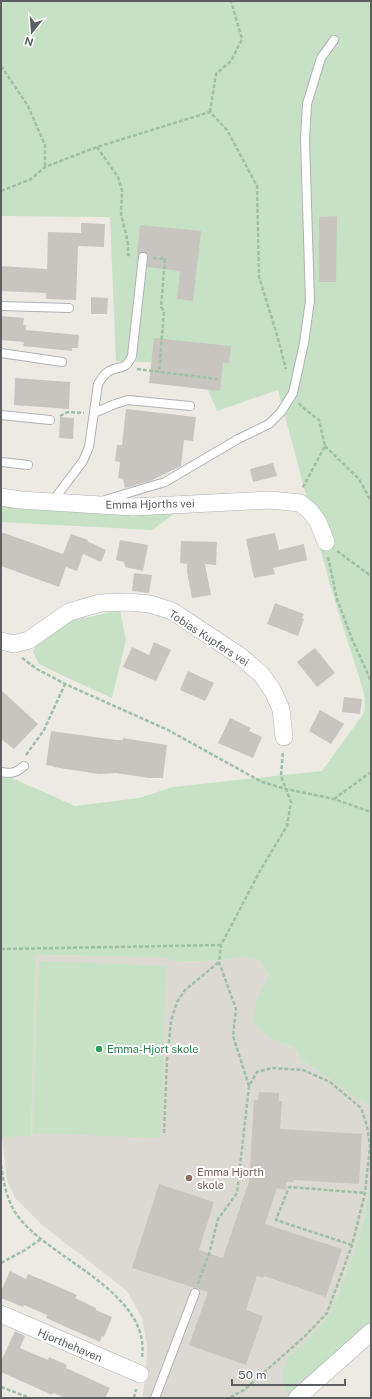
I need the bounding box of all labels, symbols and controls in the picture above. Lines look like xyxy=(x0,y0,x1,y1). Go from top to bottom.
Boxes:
north arrow xyxy=(12,12,52,52)
text: N xyxy=(23,35,35,49)
street label: Emma Hjorths vei xyxy=(105,497,195,511)
street label: Tobias Kupfers vei xyxy=(167,608,251,668)
place label: Emma-Hjort skole xyxy=(107,1043,199,1055)
marker: Emma-Hjort skole xyxy=(94,1044,104,1054)
place label: Emma Hjorth skole xyxy=(197,1166,264,1191)
marker: Emma Hjorth skole xyxy=(184,1173,194,1183)
street label: Hjorthehaven xyxy=(36,1326,104,1364)
scale bar xyxy=(232,1361,345,1387)
text: 50 m xyxy=(238,1368,266,1382)

